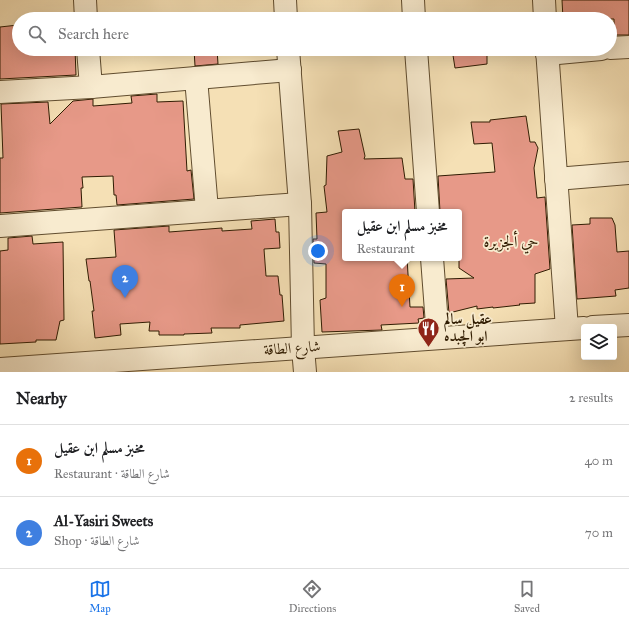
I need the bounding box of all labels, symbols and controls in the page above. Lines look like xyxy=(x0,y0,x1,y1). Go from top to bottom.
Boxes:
search box xyxy=(12,12,617,56)
icon: search xyxy=(26,23,48,45)
text: Search here xyxy=(58,25,129,43)
popup xyxy=(342,209,462,261)
text: مخبز مسلم ابن عقيل xyxy=(357,217,447,235)
district label: حي ألجزيرة xyxy=(483,230,539,254)
your location xyxy=(308,241,328,261)
text: Restaurant xyxy=(357,241,415,257)
pin: 2 xyxy=(112,265,138,298)
pin: 1 xyxy=(389,274,415,307)
place label: عقيل سالم ابو الچبده xyxy=(444,310,492,347)
restaurant icon: عقيل سالم ابو الچبده xyxy=(416,315,442,348)
map controls xyxy=(581,324,617,360)
button: layers xyxy=(581,324,617,360)
street label: شارع الطاقة xyxy=(263,337,321,363)
text: Nearby xyxy=(16,388,67,409)
text: 2 results xyxy=(569,390,613,406)
text: مخبز مسلم ابن عقيل xyxy=(54,439,145,457)
text: 1 xyxy=(26,453,32,469)
text: 40 m xyxy=(584,453,613,469)
text: Restaurant · شارع الطاقة xyxy=(54,466,170,482)
text: Al-Yasiri Sweets xyxy=(54,512,153,530)
text: 2 xyxy=(26,525,32,541)
text: 70 m xyxy=(585,525,613,541)
text: Shop · شارع الطاقة xyxy=(54,533,140,549)
tab: Map xyxy=(89,578,111,615)
tab: Directions xyxy=(289,578,336,615)
tab: Saved xyxy=(514,578,540,615)

